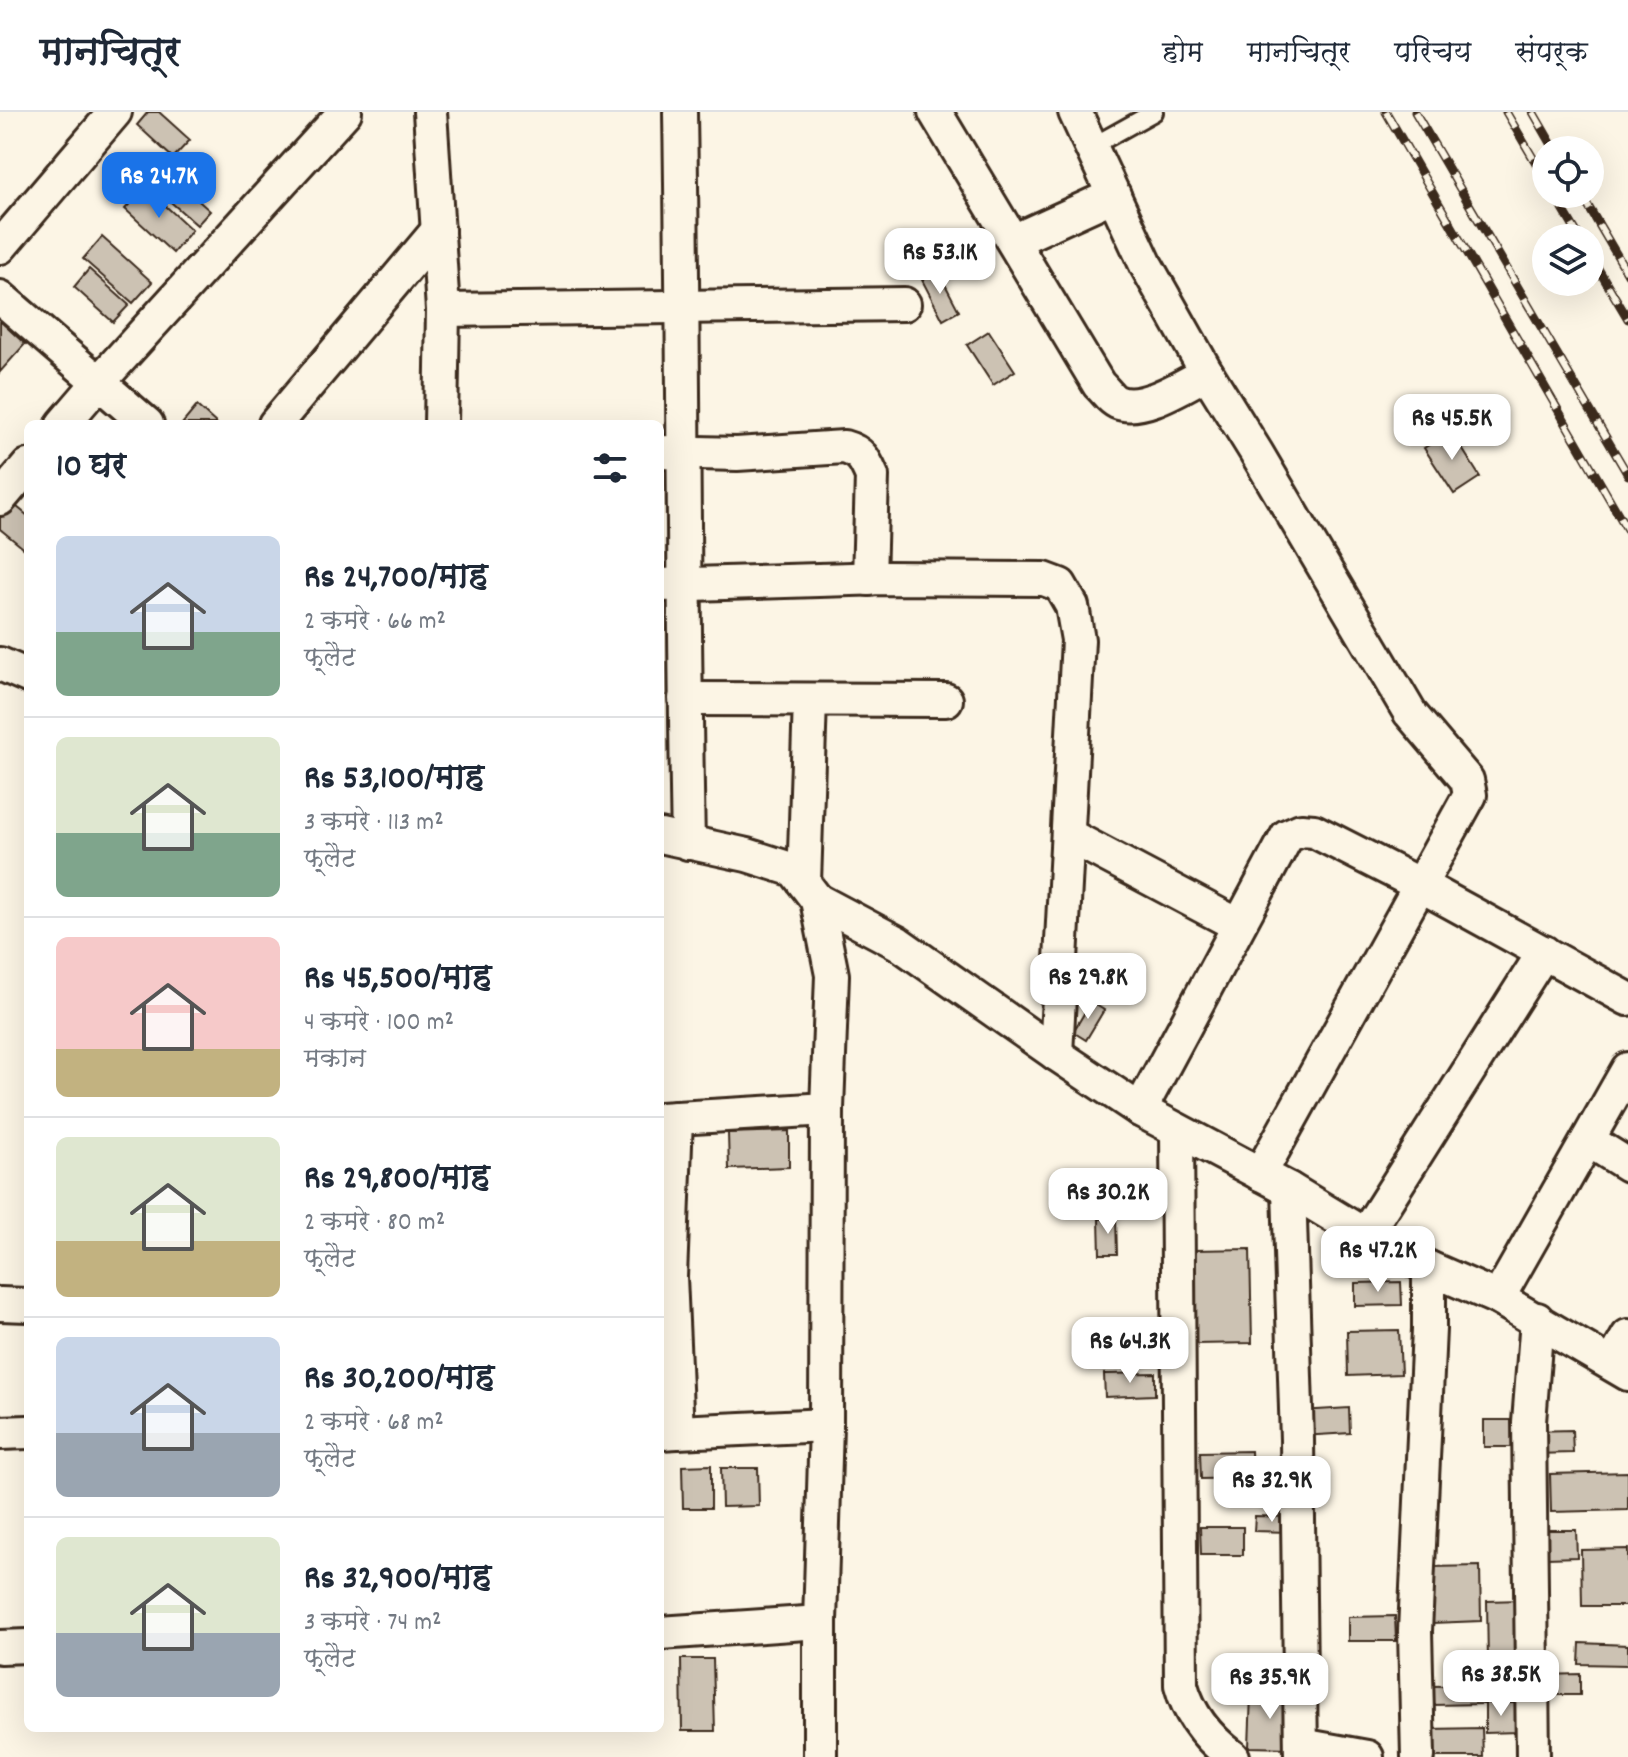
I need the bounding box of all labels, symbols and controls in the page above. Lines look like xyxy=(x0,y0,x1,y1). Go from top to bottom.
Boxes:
text: मानचित्र xyxy=(40,28,180,83)
text: होम xyxy=(1162,35,1203,75)
text: मानचित्र xyxy=(1247,35,1350,75)
text: परिचय xyxy=(1394,35,1471,75)
text: संपर्क xyxy=(1515,35,1588,75)
map controls xyxy=(1532,136,1604,296)
button: locate xyxy=(1532,136,1604,208)
pin: Rs 24.7K xyxy=(76,152,242,220)
text: Rs 24.7K xyxy=(120,159,198,196)
button: layers xyxy=(1532,224,1604,296)
pin: Rs 53.1K xyxy=(857,228,1023,296)
text: Rs 53.1K xyxy=(902,235,978,272)
pin: Rs 45.5K xyxy=(1369,394,1535,462)
text: Rs 45.5K xyxy=(1412,401,1492,438)
text: 10 घर xyxy=(56,444,126,493)
icon: filters xyxy=(588,446,632,490)
text: Rs 24,700/माह xyxy=(304,555,488,604)
icon: home xyxy=(120,568,216,664)
text: 2 कमरे · 66 m² xyxy=(304,604,446,641)
text: फ़्लैट xyxy=(304,641,356,678)
text: Rs 53,100/माह xyxy=(304,756,484,805)
icon: home xyxy=(120,769,216,865)
text: 3 कमरे · 113 m² xyxy=(304,805,444,842)
text: फ़्लैट xyxy=(304,842,356,879)
pin: Rs 29.8K xyxy=(1005,953,1171,1021)
text: Rs 45,500/माह xyxy=(304,956,491,1005)
text: Rs 29.8K xyxy=(1048,960,1128,997)
icon: home xyxy=(120,969,216,1065)
text: 4 कमरे · 100 m² xyxy=(304,1005,454,1042)
text: मकान xyxy=(304,1042,366,1079)
text: Rs 29,800/माह xyxy=(304,1156,490,1205)
pin: Rs 30.2K xyxy=(1025,1168,1191,1236)
icon: home xyxy=(120,1169,216,1265)
text: Rs 30.2K xyxy=(1067,1175,1149,1212)
text: 2 कमरे · 80 m² xyxy=(304,1205,445,1242)
pin: Rs 47.2K xyxy=(1295,1226,1461,1294)
text: Rs 47.2K xyxy=(1339,1233,1417,1270)
text: फ़्लैट xyxy=(304,1242,356,1279)
pin: Rs 64.3K xyxy=(1047,1317,1213,1385)
text: Rs 64.3K xyxy=(1090,1324,1170,1361)
text: Rs 30,200/माह xyxy=(304,1356,494,1405)
icon: home xyxy=(120,1369,216,1465)
text: 2 कमरे · 68 m² xyxy=(304,1405,444,1442)
text: फ़्लैट xyxy=(304,1442,356,1479)
pin: Rs 32.9K xyxy=(1189,1456,1355,1524)
text: Rs 32.9K xyxy=(1232,1463,1312,1500)
text: Rs 32,900/माह xyxy=(304,1556,491,1605)
icon: home xyxy=(120,1569,216,1665)
text: 3 कमरे · 74 m² xyxy=(304,1605,442,1642)
text: फ़्लैट xyxy=(304,1642,356,1679)
pin: Rs 38.5K xyxy=(1418,1650,1584,1718)
pin: Rs 35.9K xyxy=(1187,1653,1353,1721)
text: Rs 38.5K xyxy=(1461,1657,1541,1694)
text: Rs 35.9K xyxy=(1229,1660,1311,1697)

